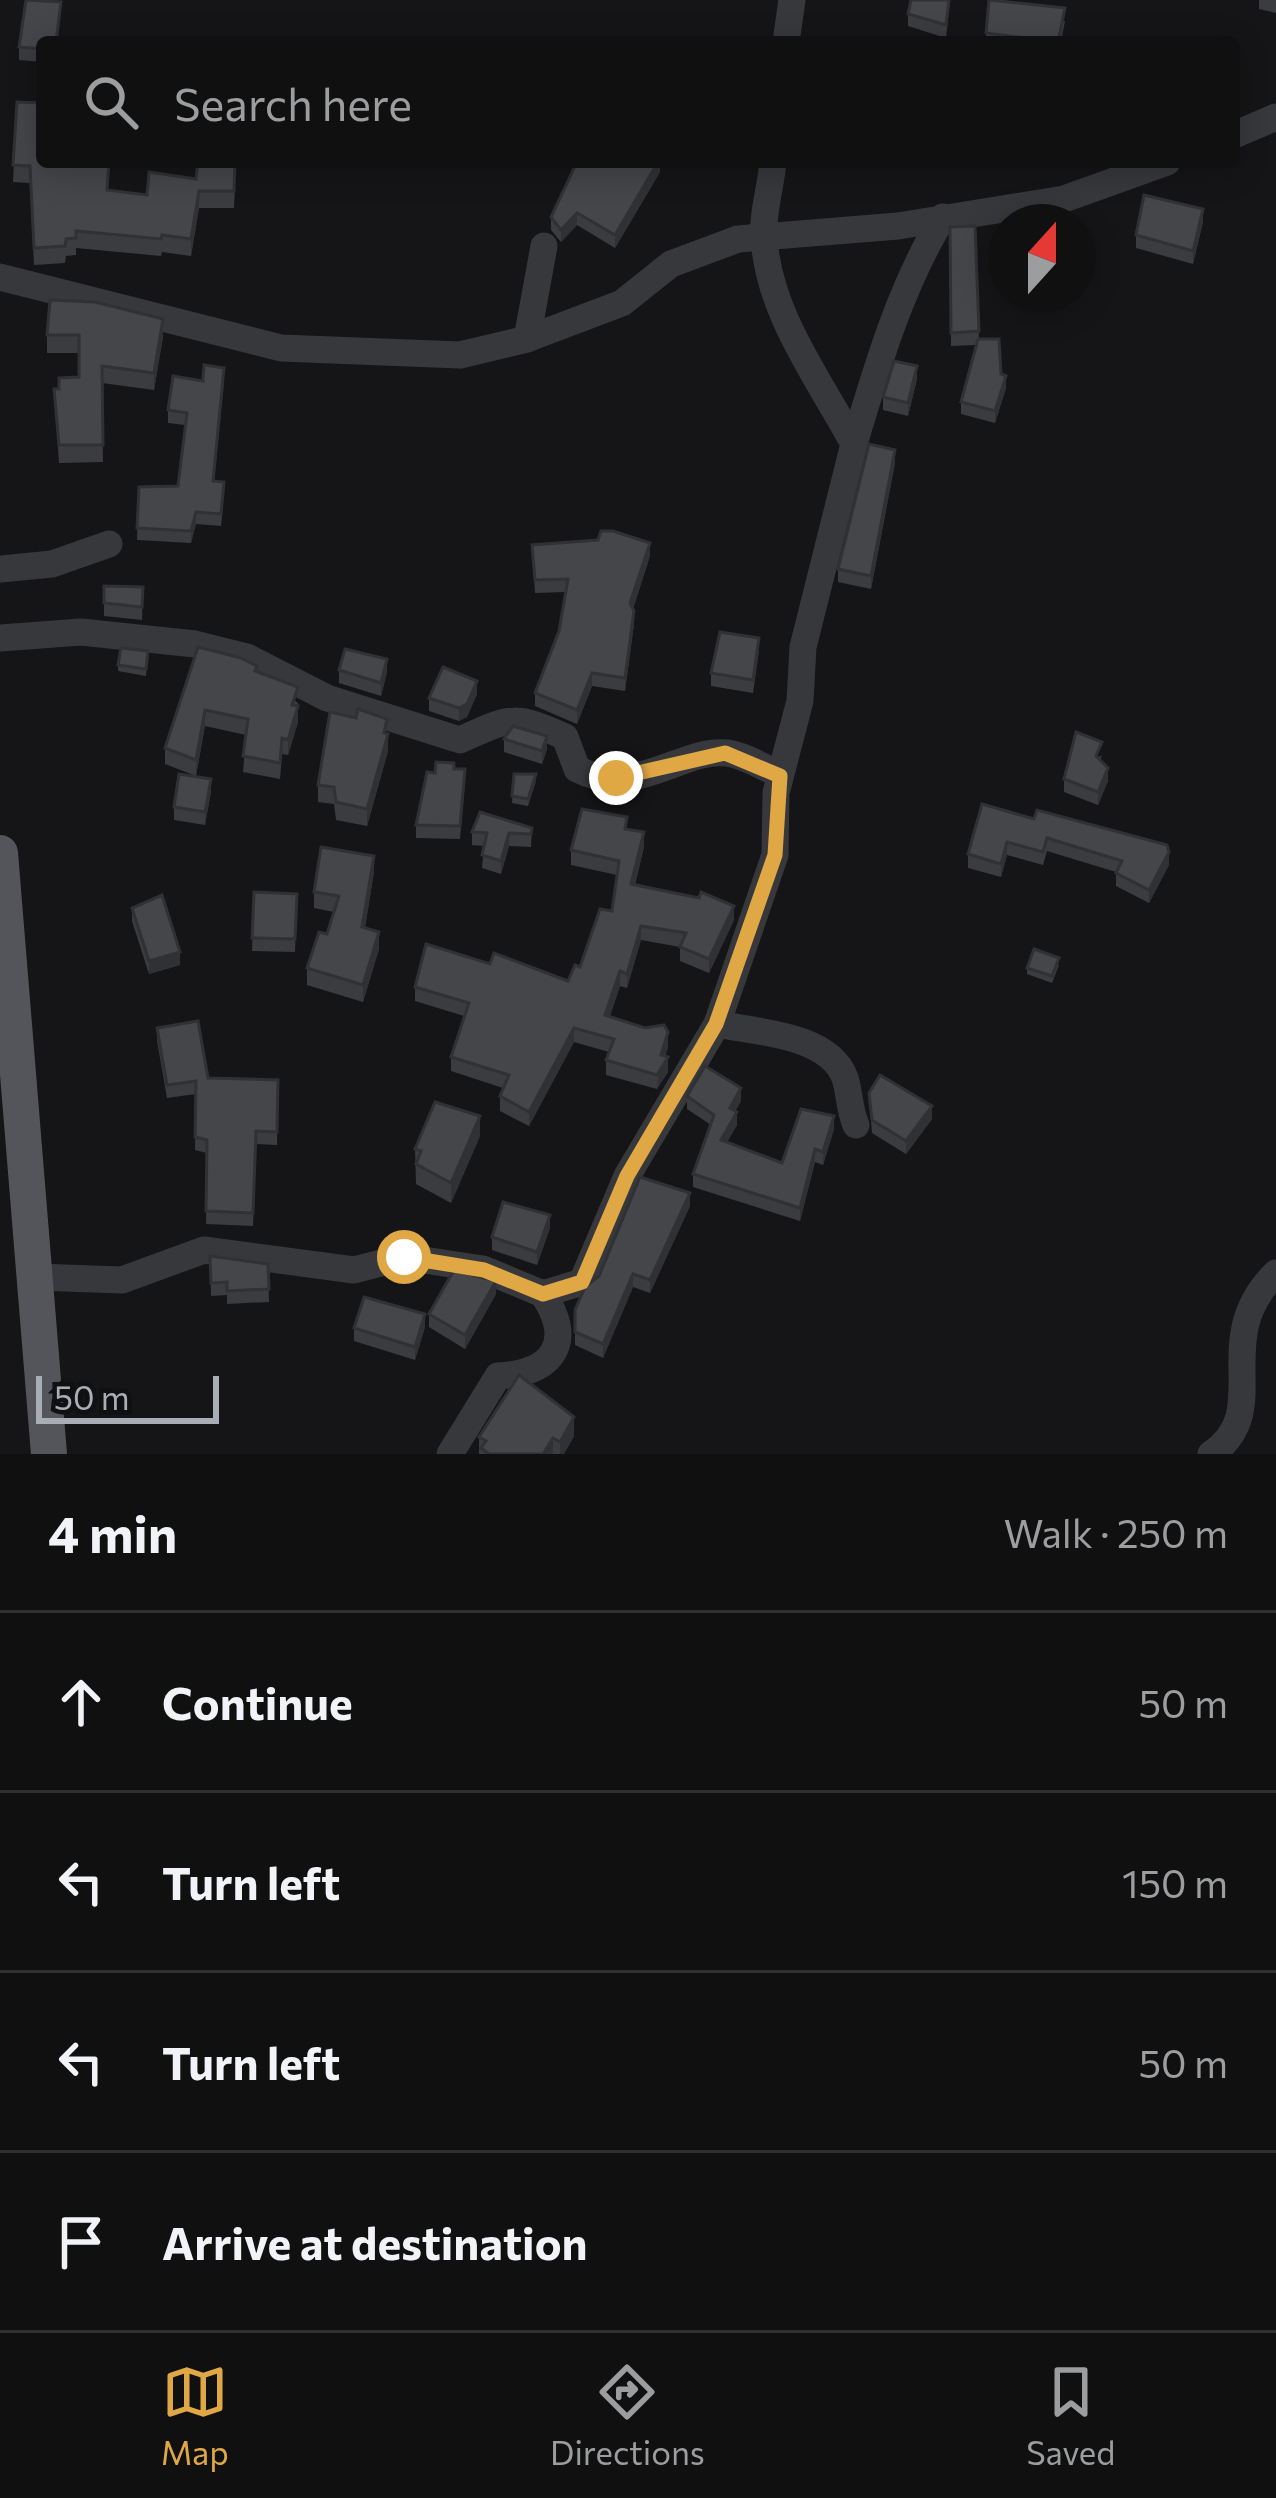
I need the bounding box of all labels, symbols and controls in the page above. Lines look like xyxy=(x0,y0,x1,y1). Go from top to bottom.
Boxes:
search box xyxy=(36,36,1240,168)
icon: search xyxy=(78,69,144,135)
text: Search here xyxy=(174,75,412,130)
north arrow xyxy=(988,204,1096,312)
route end xyxy=(589,751,643,805)
route start xyxy=(377,1230,431,1284)
scale bar xyxy=(36,1370,219,1423)
text: 50 m xyxy=(54,1376,130,1417)
text: 4 min xyxy=(48,1501,177,1564)
text: Walk · 250 m xyxy=(1004,1508,1228,1556)
icon: ahead xyxy=(48,1669,114,1735)
text: Continue xyxy=(162,1674,353,1729)
text: 50 m xyxy=(1139,1678,1228,1726)
icon: left xyxy=(48,1849,114,1915)
text: Turn left xyxy=(162,1854,340,1909)
text: 150 m xyxy=(1122,1858,1228,1906)
icon: left xyxy=(48,2029,114,2095)
text: Turn left xyxy=(162,2034,340,2089)
text: 50 m xyxy=(1139,2038,1228,2086)
icon: arrive xyxy=(48,2209,114,2275)
text: Arrive at destination xyxy=(162,2214,588,2269)
tab: Map xyxy=(161,2359,229,2472)
tab: Directions xyxy=(550,2359,705,2472)
tab: Saved xyxy=(1026,2359,1115,2472)

